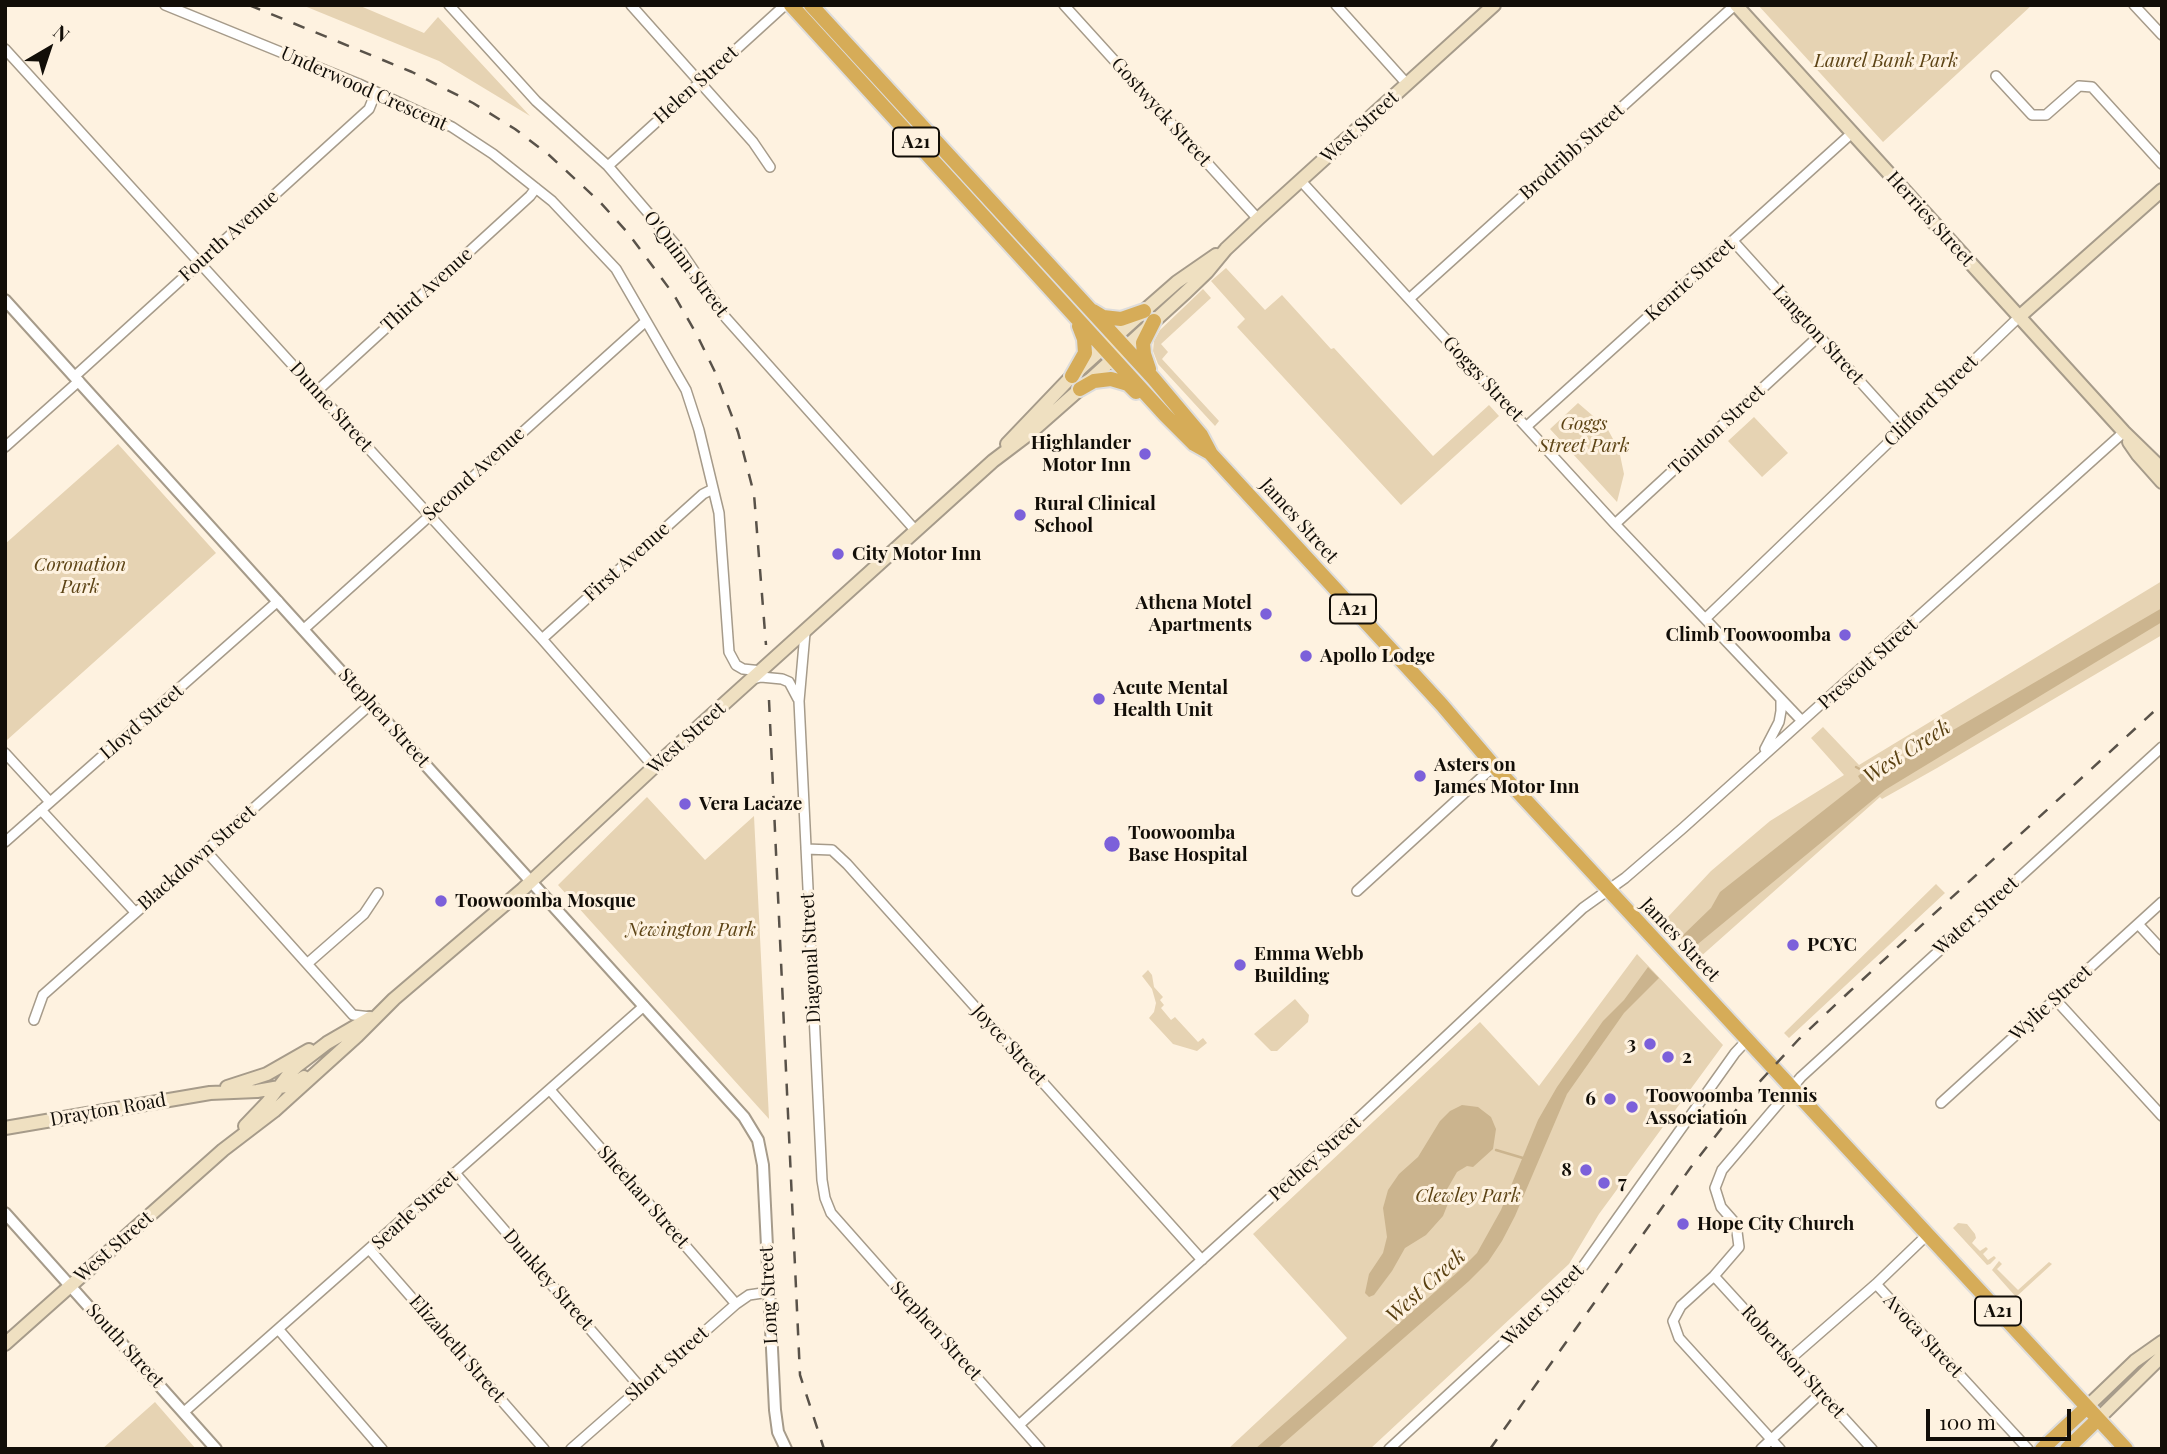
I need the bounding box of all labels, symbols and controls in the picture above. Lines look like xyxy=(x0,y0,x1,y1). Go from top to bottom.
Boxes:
north arrow xyxy=(14,14,84,84)
text: N xyxy=(49,18,76,47)
street label: Helen Street xyxy=(649,41,743,129)
street label: Underwood Crescent xyxy=(277,42,451,136)
park label: Laurel Bank Park xyxy=(1814,50,1958,72)
street label: Gostwyck Street xyxy=(1106,53,1216,171)
street label: West Street xyxy=(1317,86,1403,168)
street label: Brodribb Street xyxy=(1515,99,1629,205)
road number: A21 xyxy=(893,127,939,156)
street label: Herries Street xyxy=(1881,167,1979,271)
street label: Fourth Avenue xyxy=(175,186,283,286)
street label: O'Quinn Street xyxy=(639,207,733,321)
street label: Kenric Street xyxy=(1641,234,1739,326)
street label: Third Avenue xyxy=(377,243,477,337)
street label: Langton Street xyxy=(1767,281,1869,389)
street label: Goggs Street xyxy=(1438,332,1528,426)
street label: Clifford Street xyxy=(1879,351,1983,451)
street label: Dunne Street xyxy=(285,357,377,457)
street label: Tointon Street xyxy=(1664,380,1770,480)
park label: Goggs Street Park xyxy=(1539,413,1629,457)
street label: Second Avenue xyxy=(418,422,530,526)
place label: Highlander Motor Inn xyxy=(1031,432,1131,476)
marker: Highlander Motor Inn xyxy=(1137,446,1153,462)
street label: James Street xyxy=(1255,474,1343,568)
place label: Rural Clinical School xyxy=(1034,493,1156,537)
marker: Rural Clinical School xyxy=(1012,507,1028,523)
street label: First Avenue xyxy=(579,518,675,606)
place label: City Motor Inn xyxy=(852,543,981,565)
marker: City Motor Inn xyxy=(830,546,846,562)
park label: Coronation Park xyxy=(34,554,126,598)
place label: Athena Motel Apartments xyxy=(1136,592,1252,636)
road number: A21 xyxy=(1330,594,1376,624)
marker: Athena Motel Apartments xyxy=(1258,606,1274,622)
street label: Prescott Street xyxy=(1814,614,1922,714)
place label: Climb Toowoomba xyxy=(1666,624,1831,646)
marker: Climb Toowoomba xyxy=(1837,627,1853,643)
place label: Apollo Lodge xyxy=(1320,645,1435,667)
marker: Apollo Lodge xyxy=(1298,648,1314,664)
street label: Stephen Street xyxy=(334,664,434,772)
place label: Acute Mental Health Unit xyxy=(1113,677,1228,721)
street label: Lloyd Street xyxy=(96,680,188,764)
marker: Acute Mental Health Unit xyxy=(1091,691,1107,707)
street label: West Street xyxy=(644,697,730,779)
water label: West Creek xyxy=(1859,715,1955,789)
place label: Asters on James Motor Inn xyxy=(1434,754,1579,798)
marker: Asters on James Motor Inn xyxy=(1412,768,1428,784)
place label: Vera Lacaze xyxy=(699,793,802,815)
marker: Vera Lacaze xyxy=(677,796,693,812)
street label: Blackdown Street xyxy=(133,801,261,915)
place label: Toowoomba Base Hospital xyxy=(1128,822,1248,866)
marker: Toowoomba Base Hospital xyxy=(1102,834,1122,854)
street label: Water Street xyxy=(1929,872,2023,960)
place label: Toowoomba Mosque xyxy=(455,890,636,912)
street label: Diagonal Street xyxy=(796,892,826,1024)
marker: Toowoomba Mosque xyxy=(433,893,449,909)
street label: James Street xyxy=(1636,893,1724,987)
park label: Newington Park xyxy=(626,919,756,941)
place label: PCYC xyxy=(1807,934,1857,956)
marker: PCYC xyxy=(1785,937,1801,953)
place label: Emma Webb Building xyxy=(1254,943,1364,987)
marker: Emma Webb Building xyxy=(1232,957,1248,973)
street label: Wylie Street xyxy=(2005,960,2097,1046)
street label: Joyce Street xyxy=(967,1000,1051,1090)
place label: 3 xyxy=(1627,1033,1636,1055)
marker: 3 xyxy=(1642,1036,1658,1052)
place label: 2 xyxy=(1682,1046,1692,1068)
marker: 2 xyxy=(1660,1049,1676,1065)
place label: Toowoomba Tennis Association xyxy=(1646,1085,1817,1129)
place label: 6 xyxy=(1585,1088,1596,1110)
street label: Drayton Road xyxy=(48,1089,168,1131)
marker: 6 xyxy=(1602,1091,1618,1107)
marker: Toowoomba Tennis Association xyxy=(1624,1099,1640,1115)
street label: Pechey Street xyxy=(1264,1112,1366,1206)
street label: Sheehan Street xyxy=(592,1141,694,1253)
place label: 8 xyxy=(1561,1159,1572,1181)
marker: 8 xyxy=(1578,1162,1594,1178)
street label: Searle Street xyxy=(367,1165,463,1255)
place label: 7 xyxy=(1618,1172,1627,1194)
marker: 7 xyxy=(1596,1175,1612,1191)
park label: Clewley Park xyxy=(1415,1185,1521,1207)
street label: West Street xyxy=(70,1207,158,1287)
place label: Hope City Church xyxy=(1697,1213,1854,1235)
marker: Hope City Church xyxy=(1675,1216,1691,1232)
street label: Dunkley Street xyxy=(498,1225,598,1335)
water label: West Creek xyxy=(1381,1244,1471,1328)
street label: Long Street xyxy=(755,1245,783,1345)
street label: Water Street xyxy=(1497,1259,1589,1351)
street label: Stephen Street xyxy=(886,1277,986,1385)
street label: Avoca Street xyxy=(1879,1289,1967,1383)
street label: Elizabeth Street xyxy=(404,1291,510,1407)
road number: A21 xyxy=(1975,1296,2021,1326)
street label: South Street xyxy=(81,1299,169,1393)
street label: Robertson Street xyxy=(1736,1301,1850,1423)
street label: Short Street xyxy=(621,1322,713,1406)
scale bar xyxy=(1929,1394,2074,1438)
text: 100 m xyxy=(1939,1407,1996,1435)

